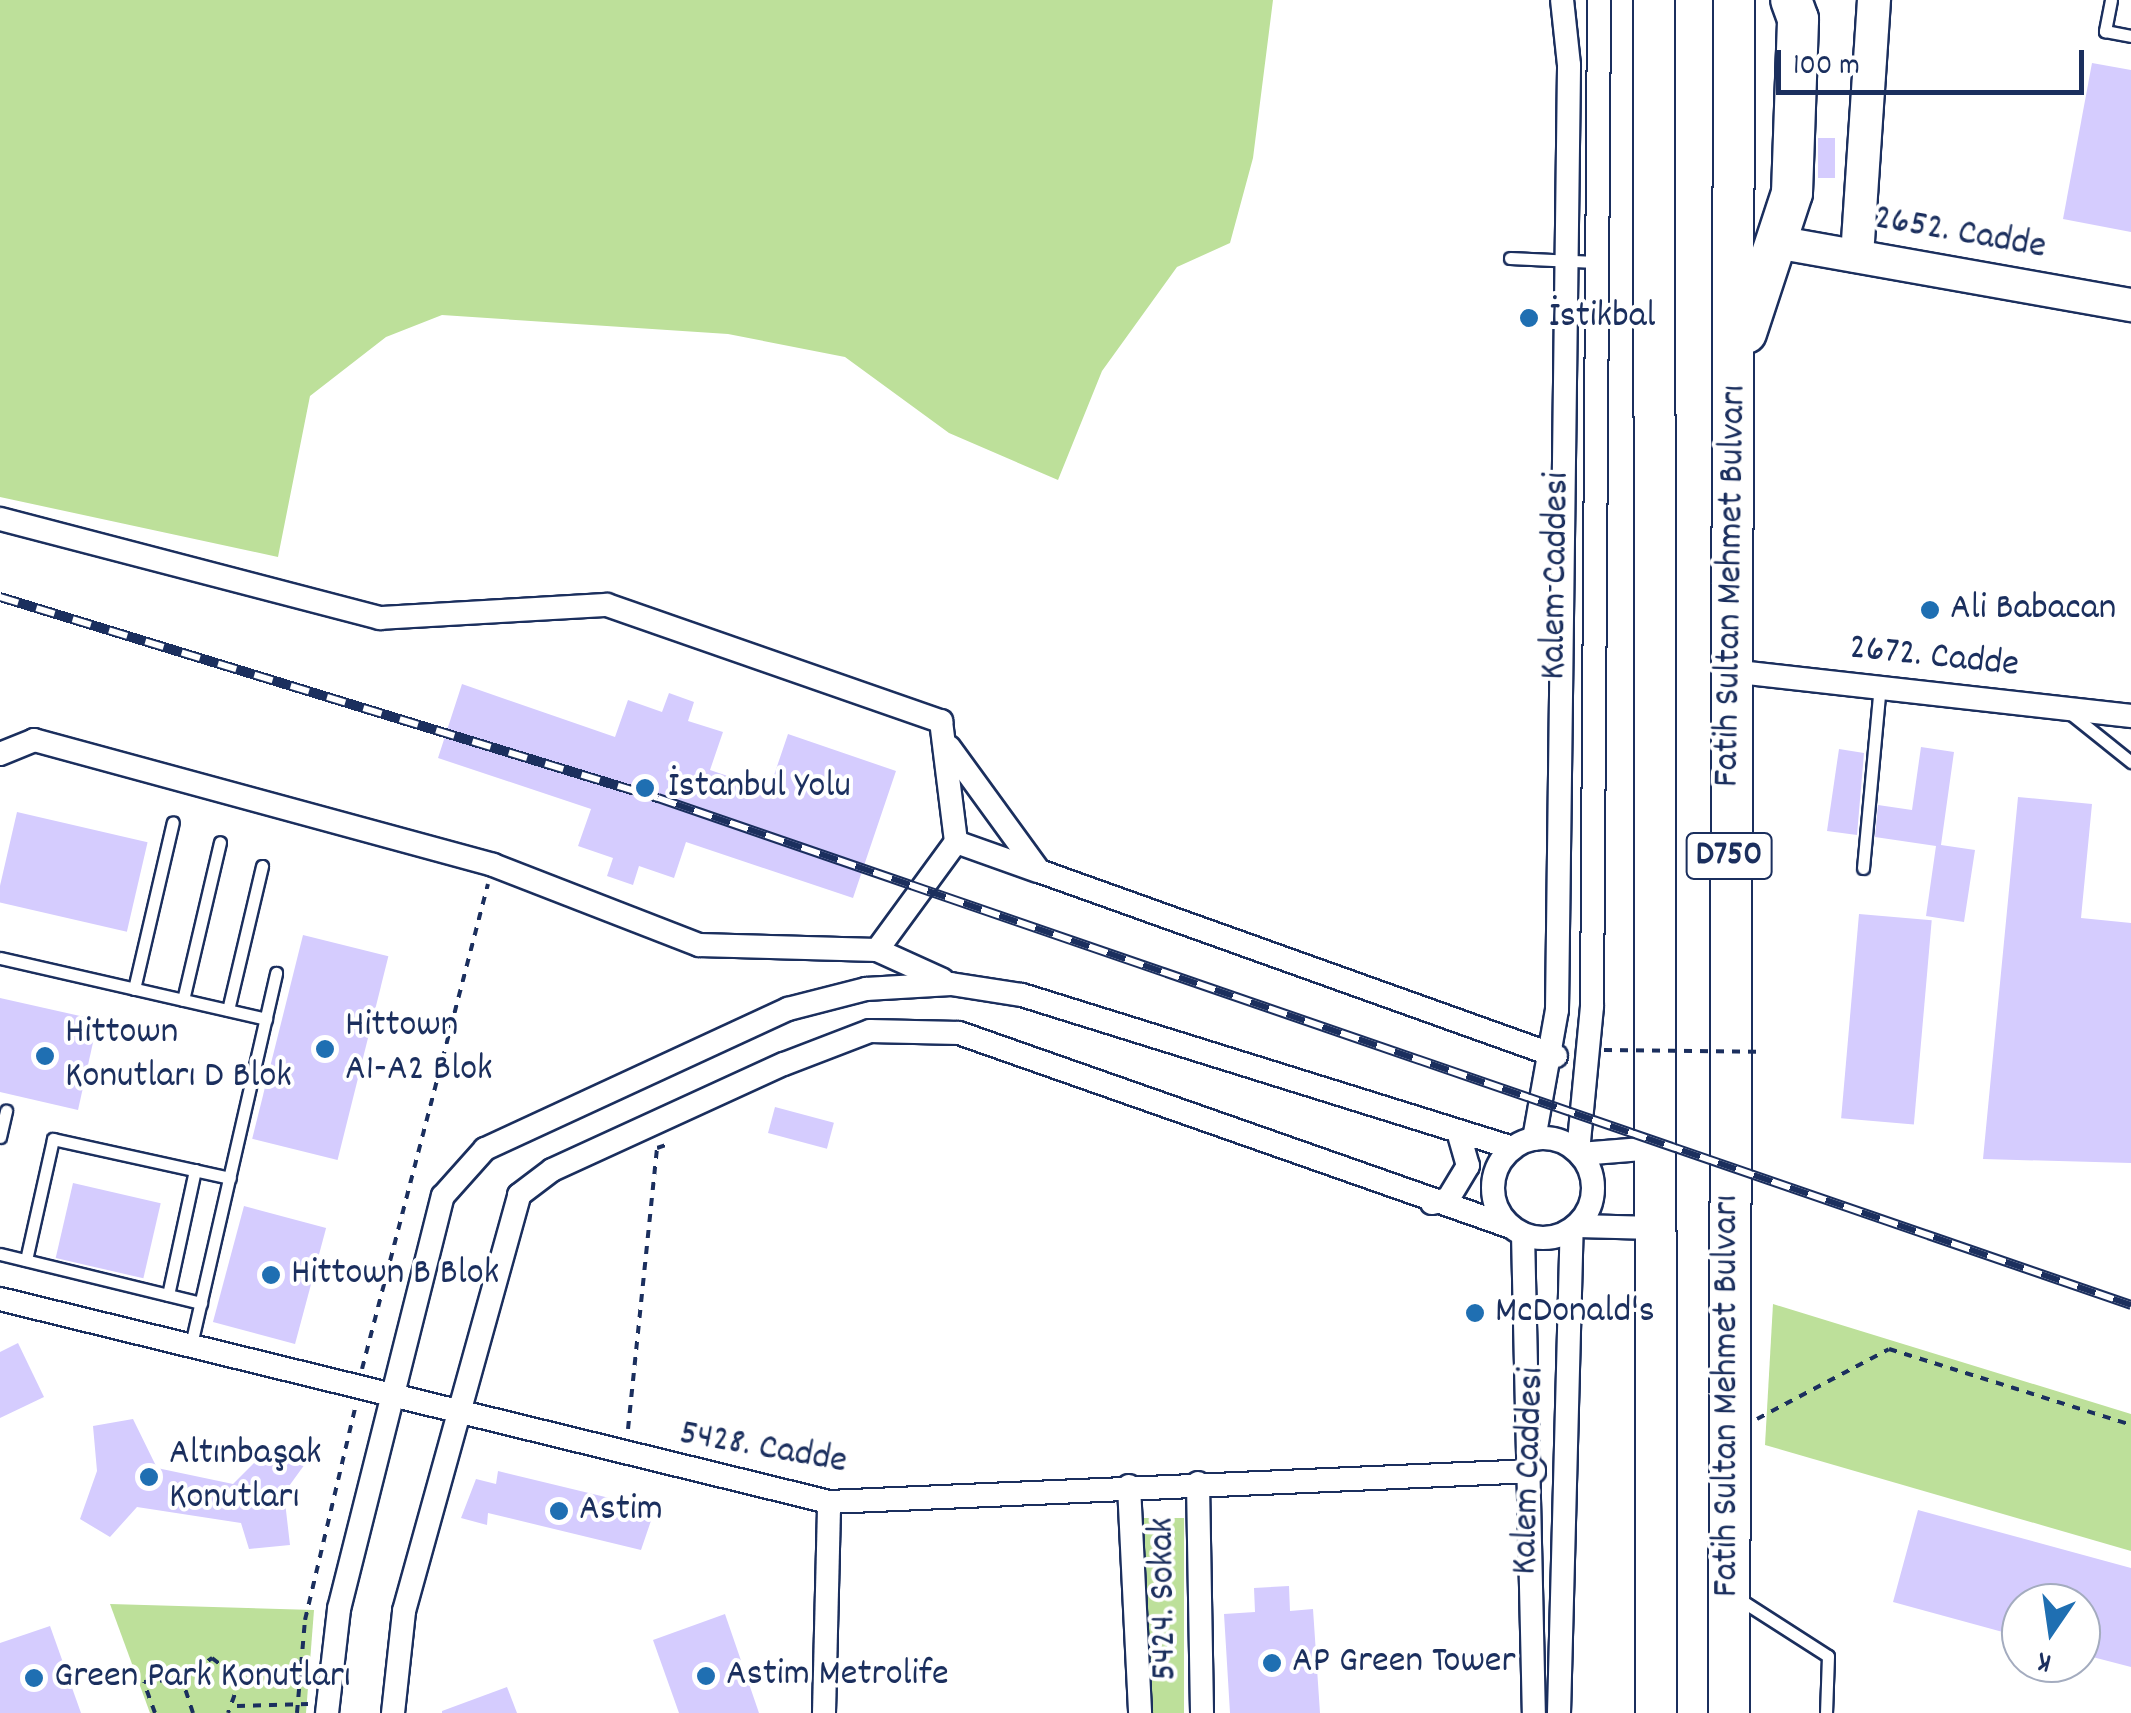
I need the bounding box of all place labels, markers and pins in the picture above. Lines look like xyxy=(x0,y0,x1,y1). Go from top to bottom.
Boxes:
place label: İstikbal xyxy=(1549,295,1656,341)
marker: İstikbal xyxy=(1518,307,1540,329)
place label: Ali Babacan xyxy=(1950,587,2116,633)
marker: Ali Babacan xyxy=(1919,599,1941,621)
place label: İstanbul Yolu xyxy=(668,765,851,811)
marker: İstanbul Yolu xyxy=(632,775,658,801)
place label: Hittown A1-A2 Blok xyxy=(345,1004,493,1094)
place label: Hittown Konutları D Blok xyxy=(65,1011,292,1100)
marker: Hittown A1-A2 Blok xyxy=(314,1038,336,1060)
marker: Hittown Konutları D Blok xyxy=(34,1045,56,1067)
place label: Hittown B Blok xyxy=(291,1252,499,1298)
marker: Hittown B Blok xyxy=(260,1264,282,1286)
place label: McDonald's xyxy=(1495,1290,1655,1336)
marker: McDonald's xyxy=(1464,1302,1486,1324)
place label: Altınbaşak Konutları xyxy=(169,1432,321,1522)
marker: Altınbaşak Konutları xyxy=(138,1466,160,1488)
place label: Astim xyxy=(579,1488,663,1534)
marker: Astim xyxy=(548,1500,570,1522)
place label: AP Green Tower xyxy=(1292,1640,1516,1686)
marker: AP Green Tower xyxy=(1261,1652,1283,1674)
place label: Astim Metrolife xyxy=(726,1653,949,1699)
place label: Green Park Konutları xyxy=(54,1655,351,1701)
marker: Astim Metrolife xyxy=(695,1665,717,1687)
marker: Green Park Konutları xyxy=(23,1667,45,1689)

